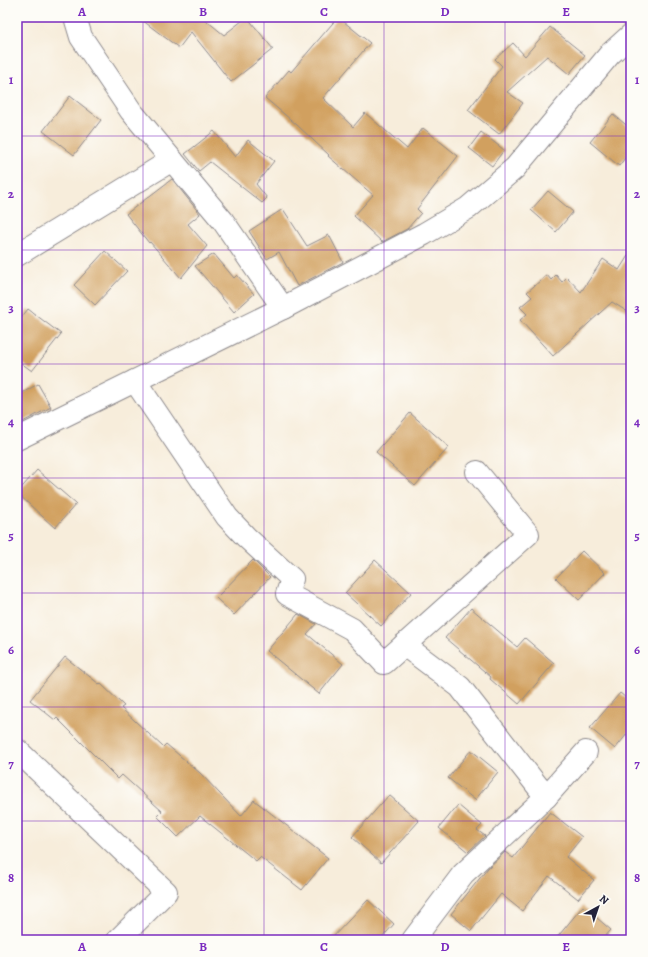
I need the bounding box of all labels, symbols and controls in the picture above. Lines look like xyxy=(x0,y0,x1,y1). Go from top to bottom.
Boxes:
text: A xyxy=(77,3,87,20)
text: B xyxy=(199,3,207,20)
text: C xyxy=(320,3,328,20)
text: D xyxy=(440,3,450,20)
text: E xyxy=(562,3,570,20)
text: 1 xyxy=(9,71,14,88)
text: 1 xyxy=(635,71,640,88)
text: 2 xyxy=(8,185,15,202)
text: 2 xyxy=(634,185,641,202)
text: 3 xyxy=(8,299,14,316)
text: 3 xyxy=(634,299,640,316)
text: 4 xyxy=(8,413,14,430)
text: 4 xyxy=(634,413,640,430)
text: 5 xyxy=(8,527,14,544)
text: 5 xyxy=(634,527,640,544)
text: 6 xyxy=(8,641,14,658)
text: 6 xyxy=(634,641,640,658)
text: 7 xyxy=(8,755,14,772)
text: 7 xyxy=(634,755,640,772)
text: 8 xyxy=(8,869,14,886)
text: 8 xyxy=(634,869,640,886)
north arrow xyxy=(578,887,618,927)
text: N xyxy=(596,891,612,908)
text: A xyxy=(77,938,87,955)
text: B xyxy=(199,938,207,955)
text: C xyxy=(320,938,328,955)
text: D xyxy=(440,938,450,955)
text: E xyxy=(562,938,570,955)

